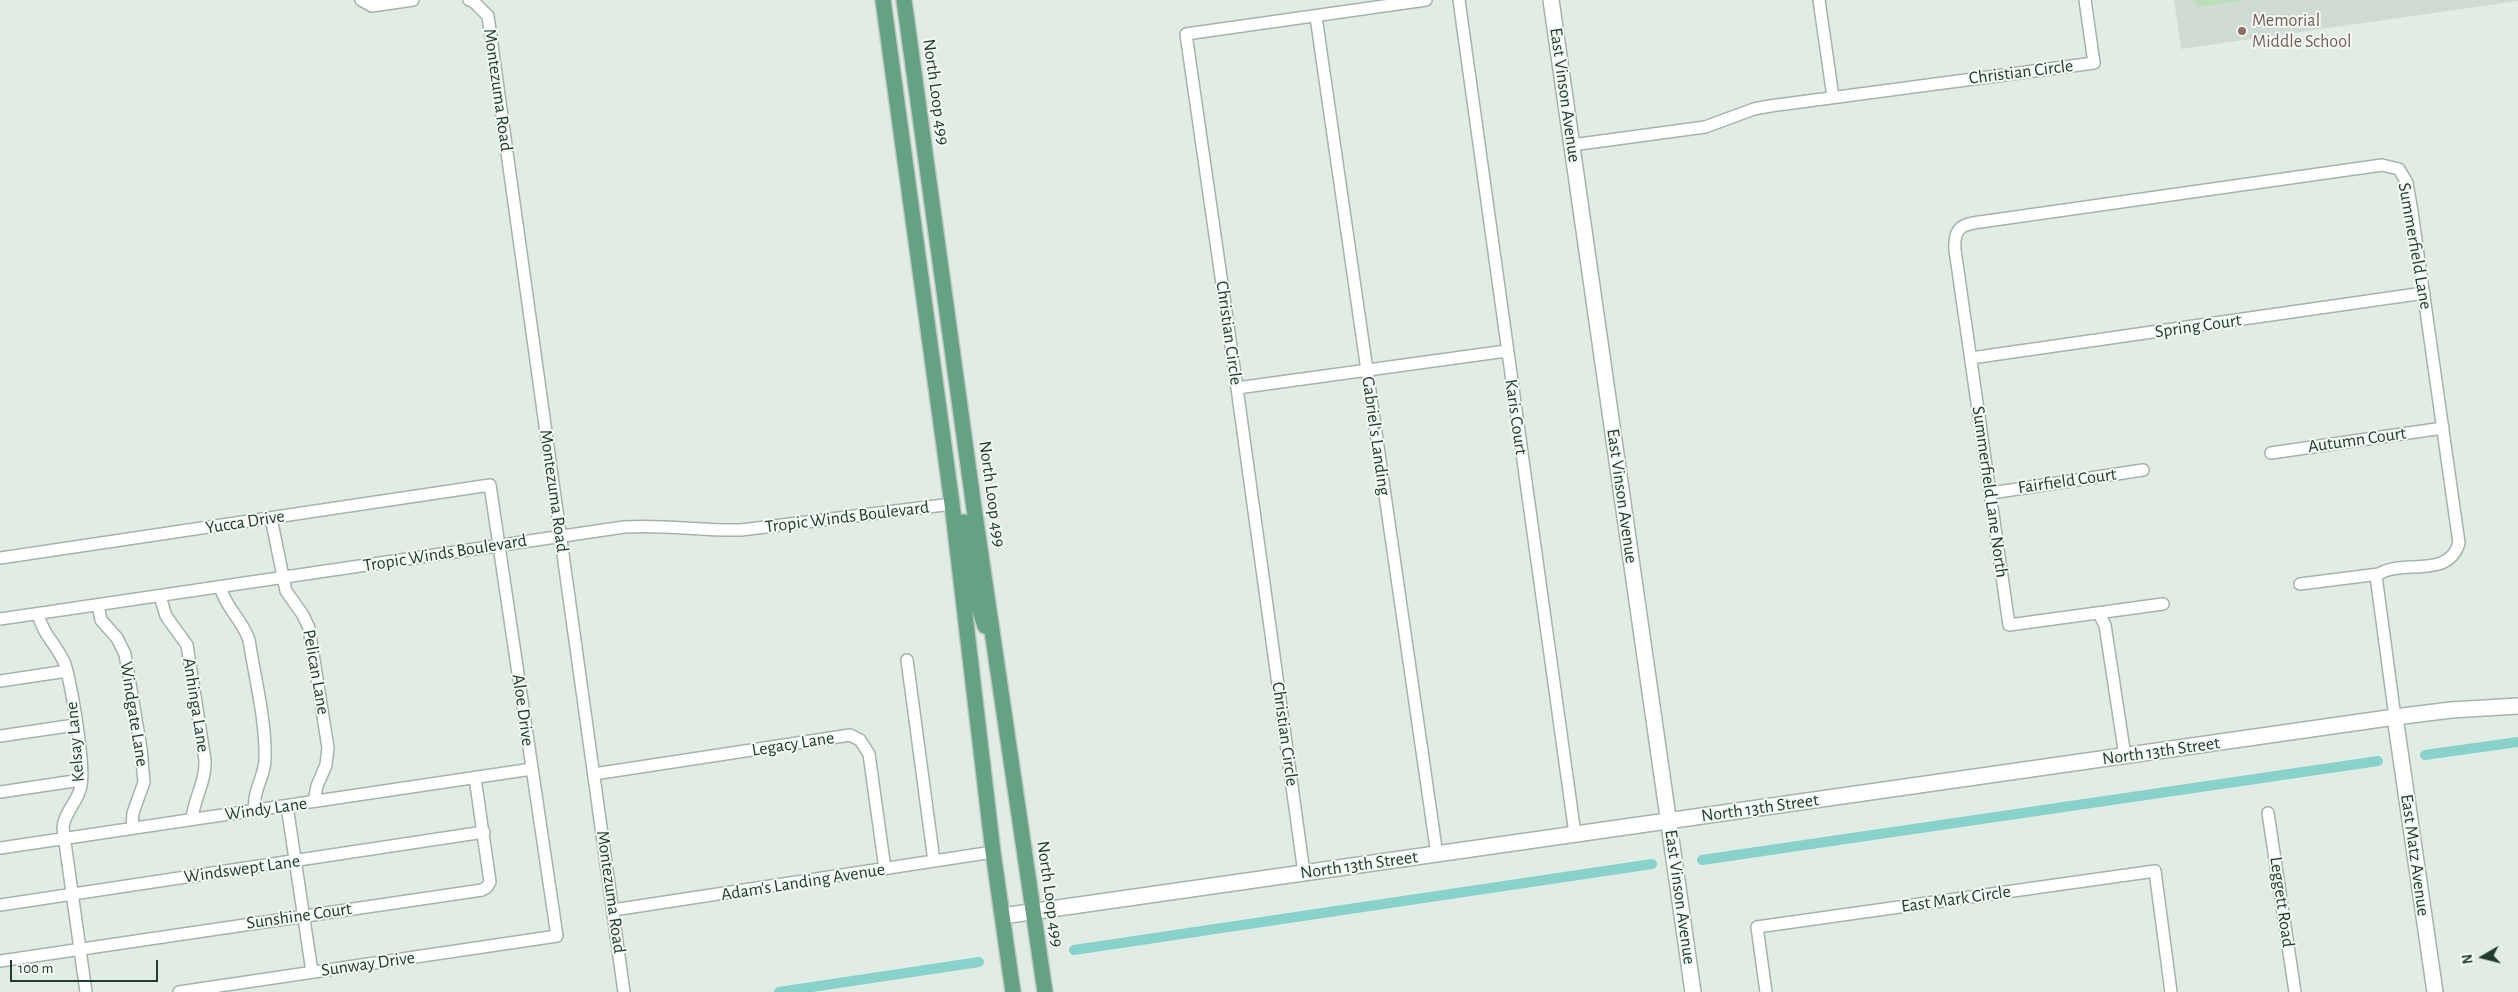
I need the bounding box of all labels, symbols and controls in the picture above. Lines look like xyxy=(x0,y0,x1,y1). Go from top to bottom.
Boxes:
place label: Memorial Middle School xyxy=(2252,10,2351,52)
marker: Memorial Middle School xyxy=(2236,25,2248,37)
street label: East Vinson Avenue xyxy=(1545,26,1585,164)
street label: Montezuma Road xyxy=(479,27,517,153)
street label: North Loop 499 xyxy=(918,37,954,147)
street label: Christian Circle xyxy=(1968,55,2074,89)
street label: Summerfield Lane xyxy=(2393,181,2437,311)
street label: Christian Circle xyxy=(1211,279,1247,387)
street label: Spring Court xyxy=(2153,309,2243,343)
street label: Gabriel's Landing xyxy=(1357,375,1395,497)
street label: Karis Court xyxy=(1500,378,1532,456)
street label: Summerfield Lane North xyxy=(1967,405,2013,579)
street label: Autumn Court xyxy=(2307,422,2407,458)
street label: East Vinson Avenue xyxy=(1602,427,1642,565)
street label: Montezuma Road xyxy=(535,428,573,554)
street label: North Loop 499 xyxy=(974,439,1010,549)
street label: Fairfield Court xyxy=(2016,463,2118,499)
street label: Tropic Winds Boulevard xyxy=(764,496,930,538)
street label: Yucca Drive xyxy=(204,505,286,539)
street label: Tropic Winds Boulevard xyxy=(362,529,528,577)
street label: Pelican Lane xyxy=(298,628,334,716)
street label: Anhinga Lane xyxy=(178,656,214,754)
street label: Windgate Lane xyxy=(115,660,153,768)
street label: Aloe Drive xyxy=(507,673,539,747)
street label: Christian Circle xyxy=(1267,680,1303,788)
street label: Kelsay Lane xyxy=(61,701,89,783)
street label: Legacy Lane xyxy=(750,727,836,761)
street label: North 13th Street xyxy=(2101,732,2221,770)
street label: North 13th Street xyxy=(1700,789,1820,827)
street label: Windy Lane xyxy=(223,793,309,825)
street label: East Matz Avenue xyxy=(2396,793,2434,917)
street label: East Vinson Avenue xyxy=(1660,828,1700,966)
street label: Montezuma Road xyxy=(592,829,630,955)
street label: North Loop 499 xyxy=(1032,839,1068,949)
street label: North 13th Street xyxy=(1299,846,1419,884)
street label: Windswept Lane xyxy=(183,850,301,888)
street label: Leggett Road xyxy=(2265,855,2299,949)
street label: Adam's Landing Avenue xyxy=(720,858,886,906)
street label: East Mark Circle xyxy=(1900,881,2012,917)
street label: Sunshine Court xyxy=(245,898,353,934)
north arrow xyxy=(2458,932,2508,982)
street label: Sunway Drive xyxy=(320,947,416,981)
scale bar xyxy=(12,950,160,982)
text: N xyxy=(2461,953,2476,965)
text: 100 m xyxy=(18,961,53,976)

